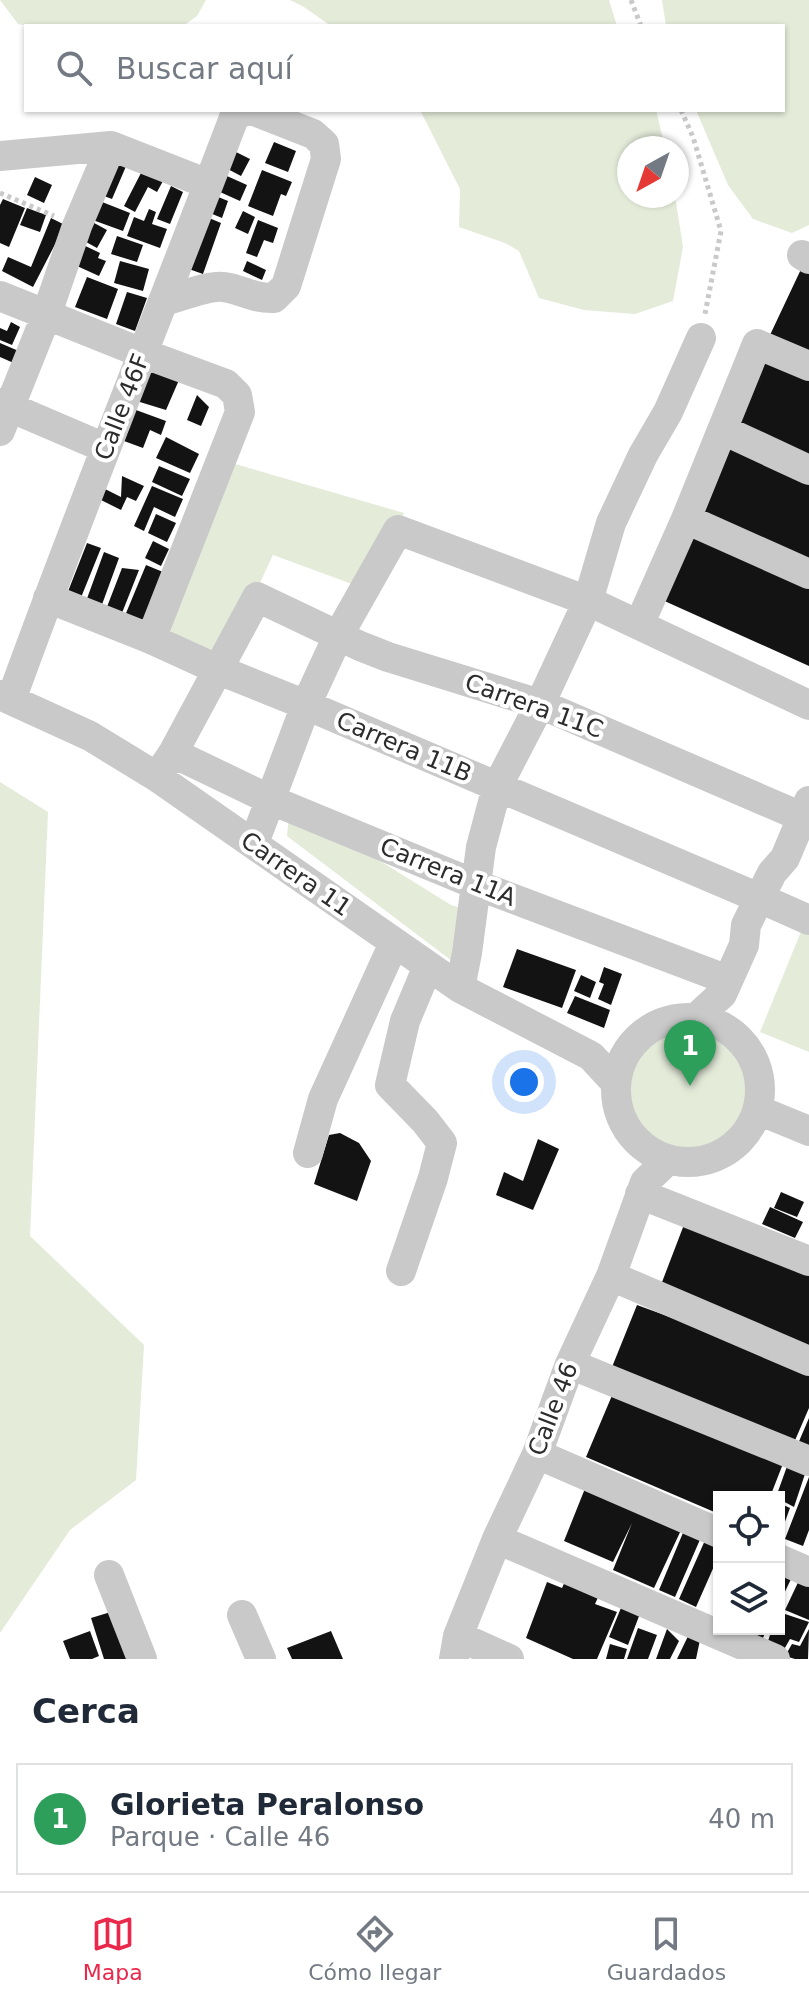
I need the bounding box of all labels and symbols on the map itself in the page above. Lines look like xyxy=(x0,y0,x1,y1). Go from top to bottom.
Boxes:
north arrow xyxy=(617,136,689,208)
street label: Calle 46F xyxy=(89,350,155,464)
street label: Carrera 11C xyxy=(461,668,607,744)
street label: Carrera 11B xyxy=(332,706,476,788)
street label: Carrera 11 xyxy=(236,826,356,922)
street label: Carrera 11A xyxy=(376,832,521,912)
pin: 1 xyxy=(664,1020,716,1086)
your location xyxy=(504,1062,544,1102)
street label: Calle 46 xyxy=(522,1358,584,1460)

